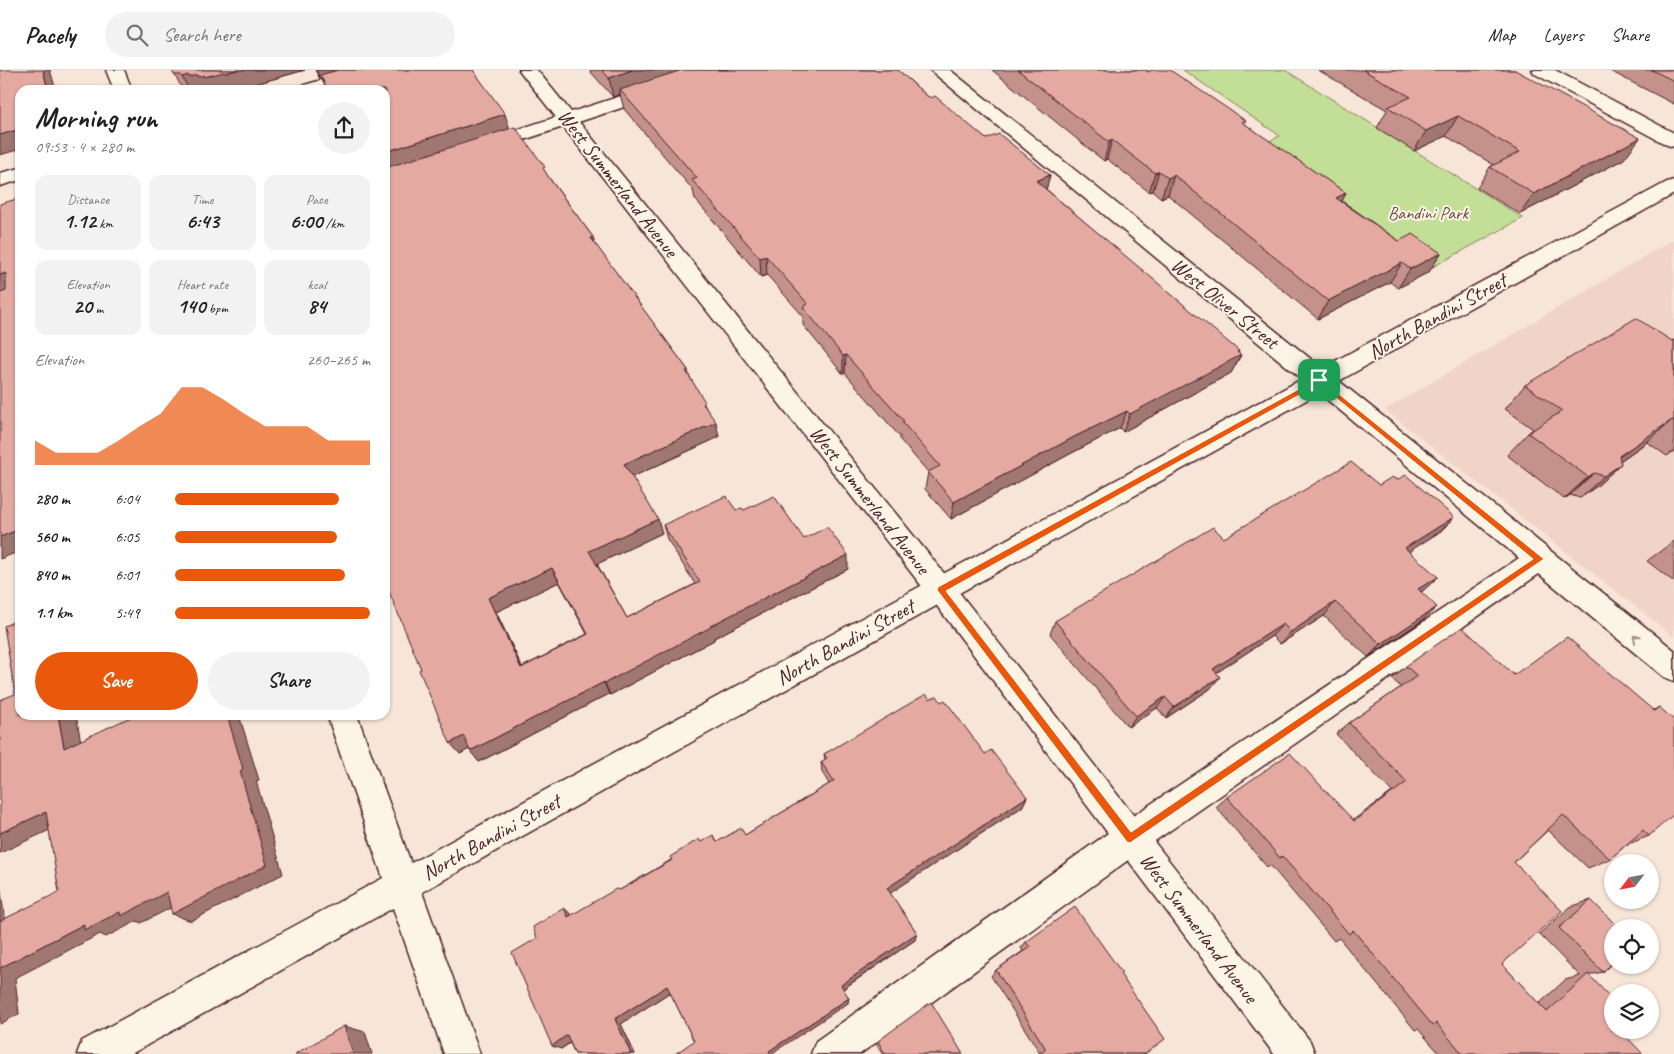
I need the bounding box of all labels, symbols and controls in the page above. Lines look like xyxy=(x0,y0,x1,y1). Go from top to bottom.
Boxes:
search box xyxy=(105,12,455,57)
text: Pacely xyxy=(25,20,75,50)
icon: search xyxy=(123,21,151,49)
text: Search here xyxy=(163,23,241,47)
text: Map xyxy=(1488,24,1516,46)
text: Layers xyxy=(1544,24,1583,46)
text: Share xyxy=(1611,24,1649,46)
text: Morning run xyxy=(35,100,157,135)
button: share xyxy=(318,102,370,154)
street label: West Summerland Avenue xyxy=(552,104,685,264)
text: 09:53 · 4 × 280 m xyxy=(35,137,134,157)
text: Distance xyxy=(67,191,109,208)
text: Time xyxy=(192,191,213,208)
text: Pace xyxy=(306,191,328,208)
park label: Bandini Park xyxy=(1388,202,1469,224)
text: 1.12 xyxy=(63,208,96,234)
text: 6:43 xyxy=(186,208,219,234)
text: 6:00 xyxy=(290,208,322,234)
text: km xyxy=(96,215,113,232)
text: /km xyxy=(322,215,344,232)
street label: West Oliver Street xyxy=(1166,252,1286,356)
street label: North Bandini Street xyxy=(1363,266,1513,365)
text: Elevation xyxy=(67,276,110,293)
text: Heart rate xyxy=(177,276,228,293)
text: kcal xyxy=(308,276,326,293)
text: 20 xyxy=(73,293,92,319)
text: 140 xyxy=(177,293,205,319)
text: 84 xyxy=(307,293,326,319)
text: m xyxy=(92,300,103,317)
text: bpm xyxy=(205,300,228,317)
text: Elevation xyxy=(35,350,84,370)
text: 260–265 m xyxy=(307,350,370,370)
pin xyxy=(1298,359,1340,401)
icon: arrive xyxy=(1305,366,1333,394)
street label: West Summerland Avenue xyxy=(804,421,937,581)
text: 280 m xyxy=(35,489,70,509)
text: 6:04 xyxy=(115,489,140,509)
text: 560 m xyxy=(35,527,70,547)
text: 6:05 xyxy=(115,527,140,547)
text: 840 m xyxy=(35,565,70,585)
text: 6:01 xyxy=(115,565,140,585)
street label: North Bandini Street xyxy=(771,592,921,691)
text: 1.1 km xyxy=(35,603,72,623)
text: 5:49 xyxy=(115,603,140,623)
one-way arrow xyxy=(1633,635,1642,643)
button: Save xyxy=(35,652,198,710)
button: Share xyxy=(208,652,370,710)
street label: North Bandini Street xyxy=(417,787,567,886)
street label: West Summerland Avenue xyxy=(1134,848,1265,1010)
north arrow xyxy=(1604,854,1659,909)
map controls xyxy=(1604,854,1659,1039)
button: locate xyxy=(1604,919,1659,974)
button: layers xyxy=(1604,984,1659,1039)

